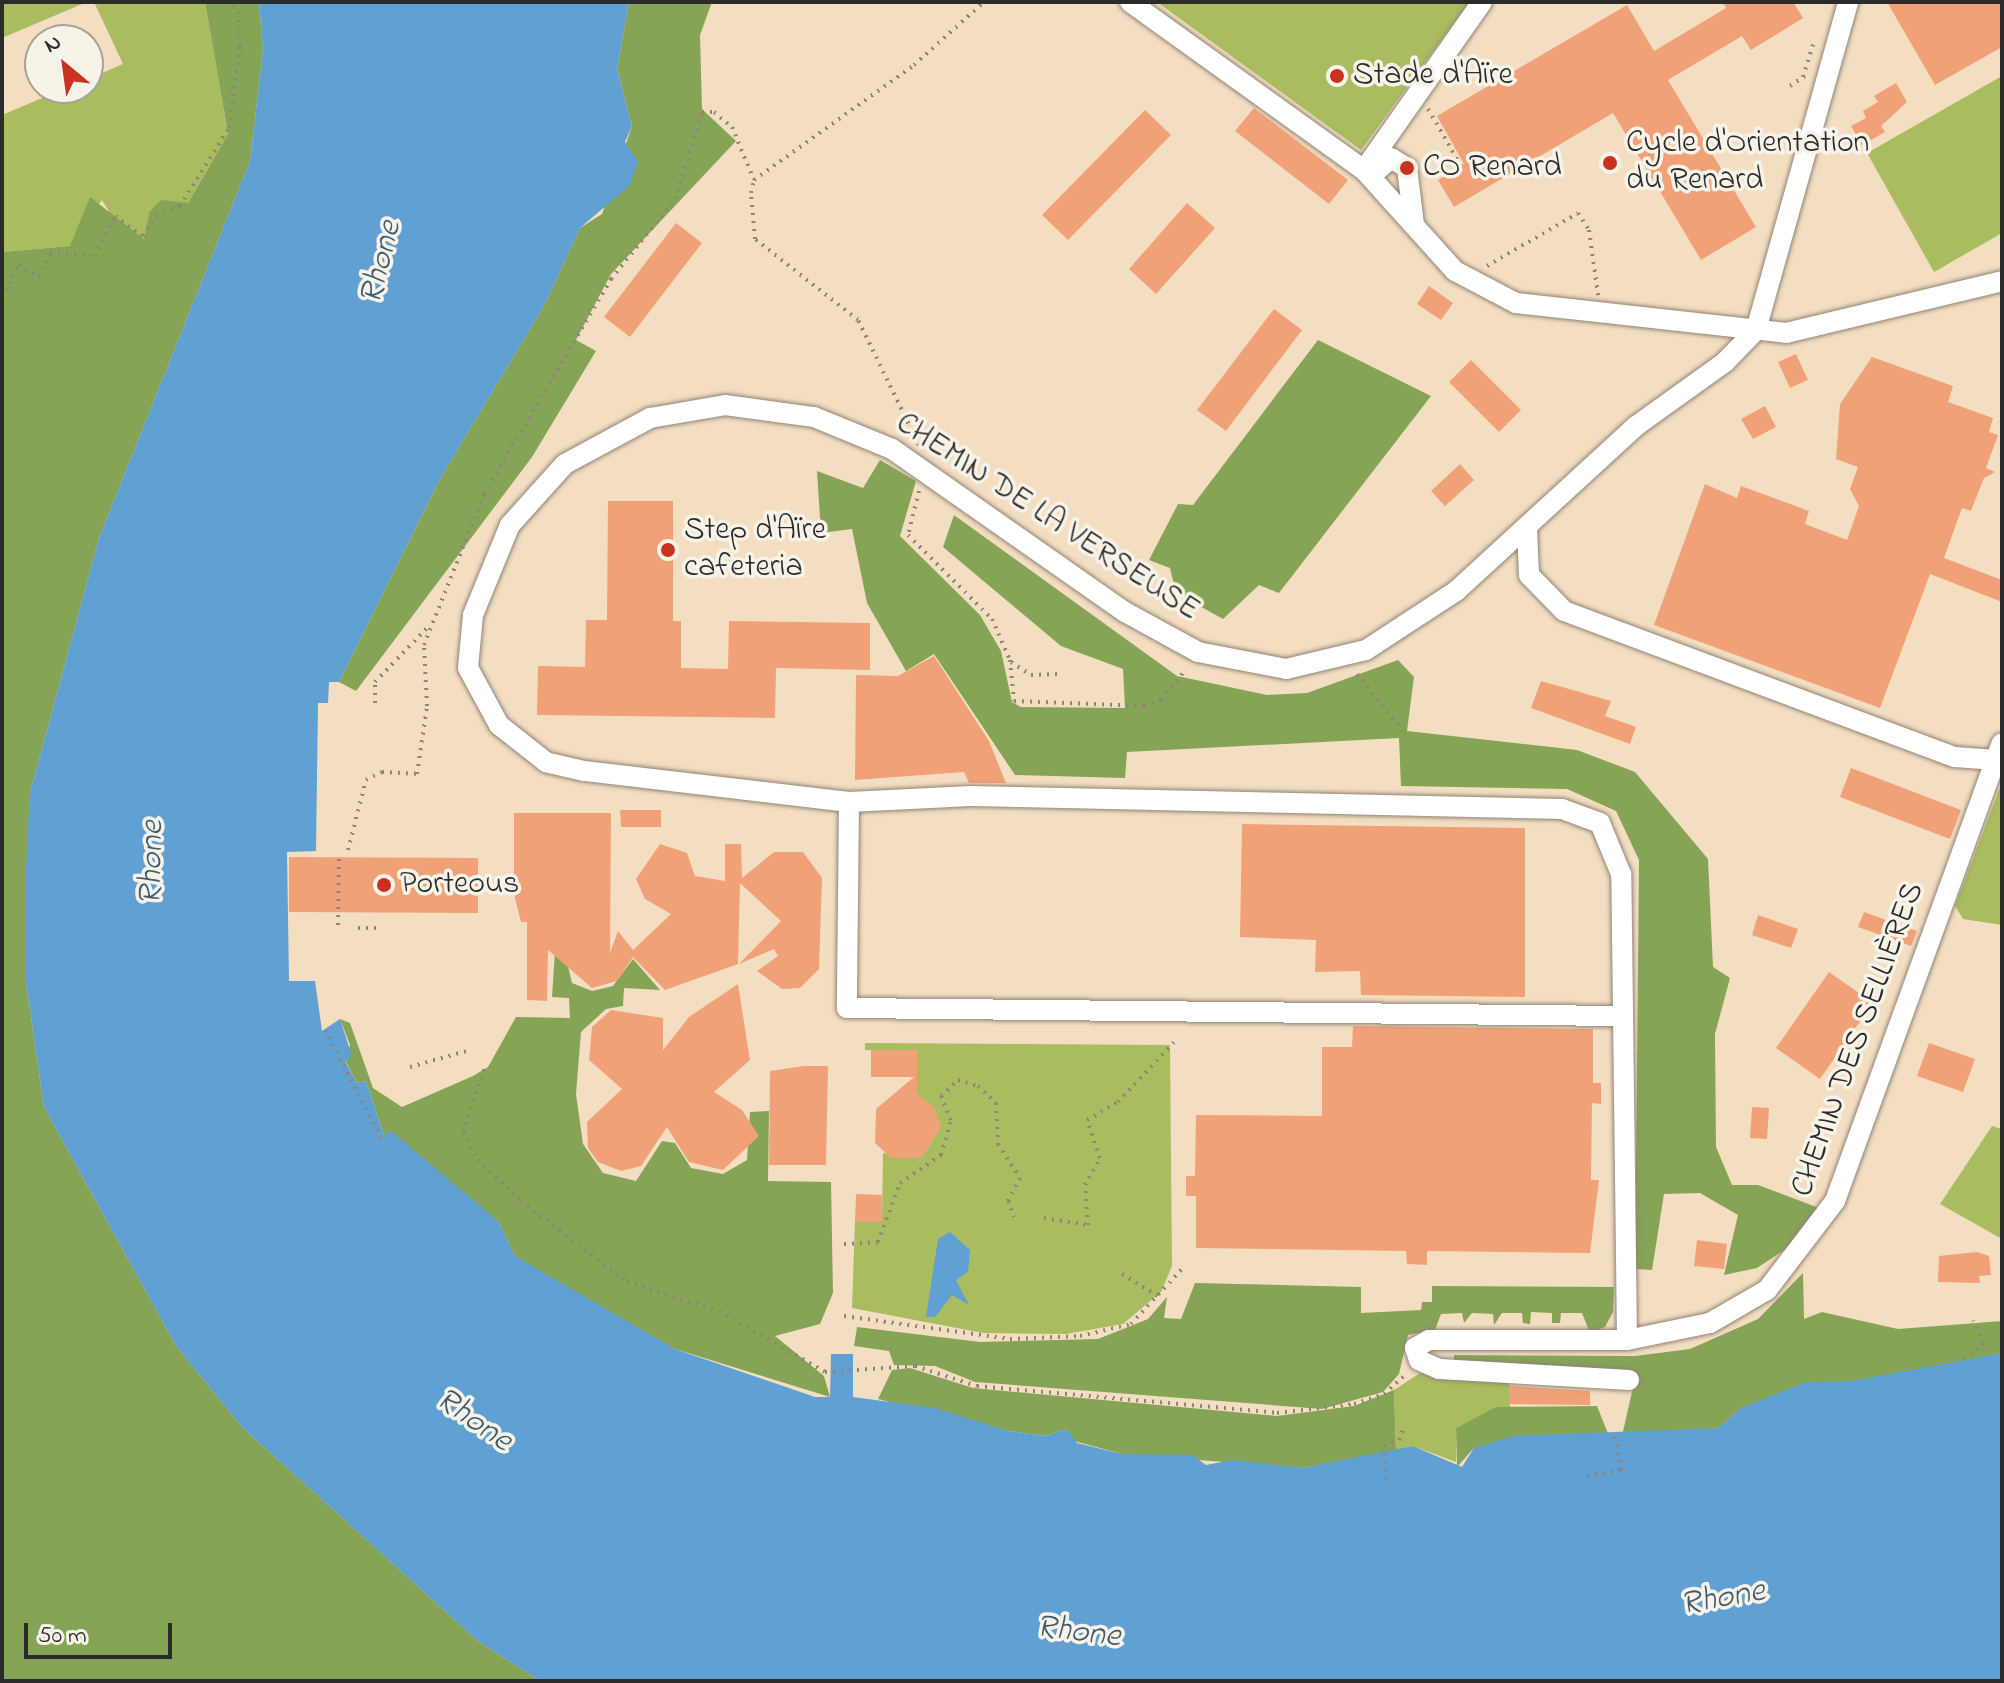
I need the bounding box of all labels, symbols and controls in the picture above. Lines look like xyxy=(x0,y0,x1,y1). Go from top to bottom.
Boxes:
north arrow xyxy=(24,24,104,104)
text: N xyxy=(39,27,68,62)
place label: Stade d'Aïre xyxy=(1353,57,1513,95)
marker: Stade d'Aïre xyxy=(1328,67,1346,85)
place label: Cycle d'Orientation du Renard xyxy=(1626,126,1869,201)
place label: CO Renard xyxy=(1423,149,1562,187)
marker: Cycle d'Orientation du Renard xyxy=(1601,154,1619,172)
marker: CO Renard xyxy=(1398,159,1416,177)
water label: Rhone xyxy=(352,217,412,309)
street label: CHEMIN DE LA VERSEUSE xyxy=(888,405,1206,631)
place label: Step d'Aïre cafeteria xyxy=(684,513,826,588)
marker: Step d'Aïre cafeteria xyxy=(659,541,677,559)
water label: Rhone xyxy=(132,820,174,906)
place label: Porteous xyxy=(400,866,519,904)
marker: Porteous xyxy=(375,876,393,894)
street label: CHEMIN DES SELLIÈRES xyxy=(1784,878,1934,1202)
water label: Rhone xyxy=(427,1380,519,1462)
water label: Rhone xyxy=(1678,1572,1768,1626)
scale bar xyxy=(28,1607,176,1657)
water label: Rhone xyxy=(1034,1608,1122,1658)
text: 50 m xyxy=(38,1619,87,1654)

